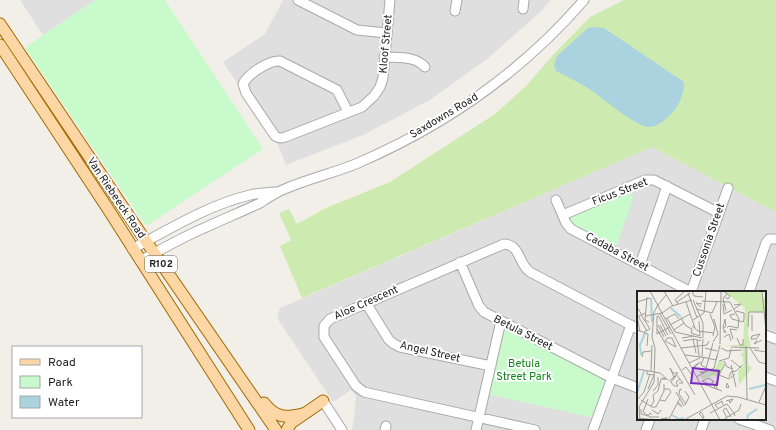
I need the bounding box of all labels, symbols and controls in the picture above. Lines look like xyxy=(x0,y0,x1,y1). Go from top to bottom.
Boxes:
street label: Kloof Street xyxy=(376,14,396,74)
street label: Saxdowns Road xyxy=(407,90,481,142)
street label: Van Riebeeck Road xyxy=(84,155,148,241)
street label: Ficus Street xyxy=(590,175,650,209)
street label: Cussonia Street xyxy=(690,201,728,279)
street label: Cadaba Street xyxy=(583,229,651,275)
road number: R102 xyxy=(145,256,177,272)
street label: Aloe Crescent xyxy=(332,283,400,323)
inset map xyxy=(637,291,766,420)
street label: Betula Street xyxy=(491,312,555,354)
street label: Angel Street xyxy=(398,338,462,366)
legend xyxy=(12,346,142,418)
text: Road xyxy=(48,355,76,371)
park label: Betula Street Park xyxy=(496,357,552,384)
text: Park xyxy=(48,375,73,391)
text: Water xyxy=(48,395,80,411)

